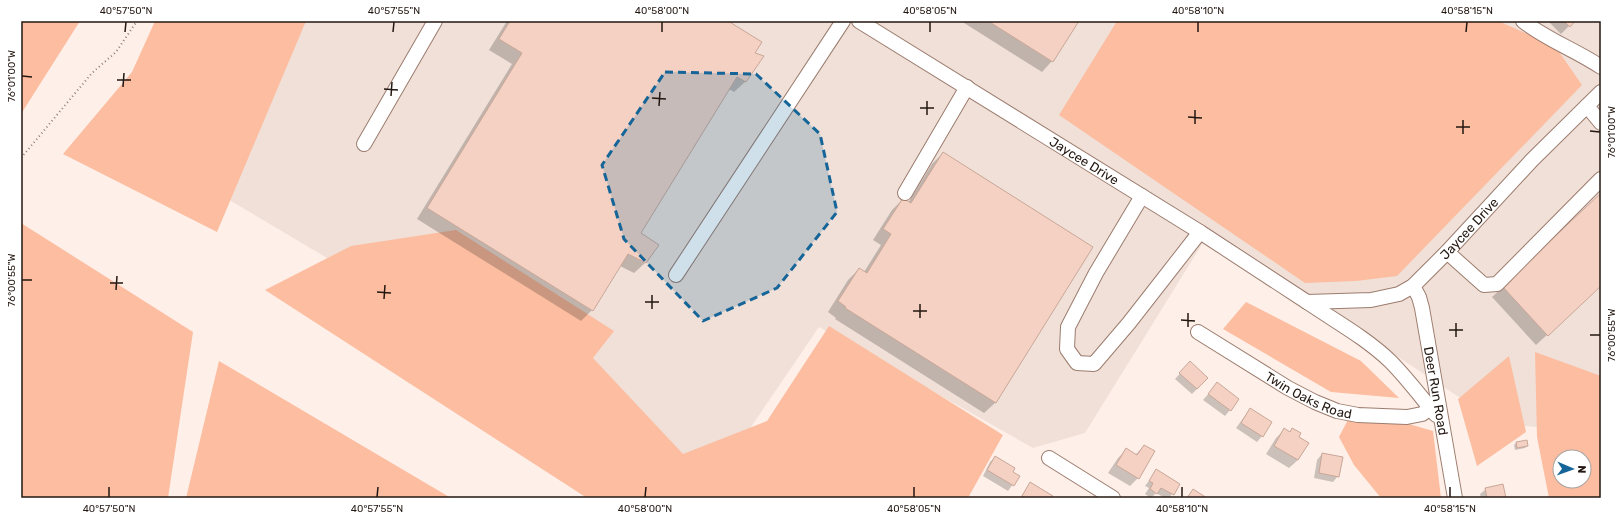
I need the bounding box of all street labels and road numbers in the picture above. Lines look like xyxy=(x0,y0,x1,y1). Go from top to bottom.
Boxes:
street label: Jaycee Drive xyxy=(1047,133,1122,187)
street label: Jaycee Drive xyxy=(1437,194,1501,262)
street label: Deer Run Road xyxy=(1421,345,1451,436)
street label: Twin Oaks Road xyxy=(1263,368,1353,421)

